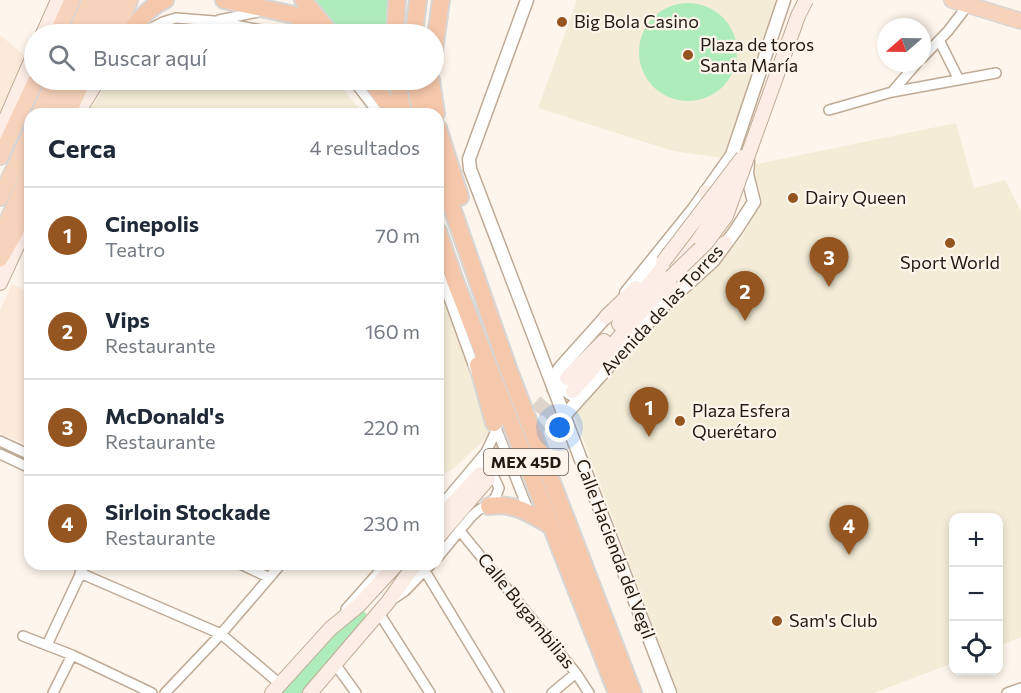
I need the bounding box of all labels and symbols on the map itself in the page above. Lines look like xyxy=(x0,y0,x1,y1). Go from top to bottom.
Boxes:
place label: Big Bola Casino xyxy=(574,10,699,32)
marker: Big Bola Casino xyxy=(555,15,569,29)
north arrow xyxy=(877,18,931,72)
place label: Plaza de toros Santa María xyxy=(700,33,814,76)
marker: Plaza de toros Santa María xyxy=(681,48,695,62)
place label: Dairy Queen xyxy=(805,186,906,208)
marker: Dairy Queen xyxy=(786,191,800,205)
marker: Sport World xyxy=(943,236,957,250)
pin: 3 xyxy=(810,238,848,287)
street label: Avenida de las Torres xyxy=(595,240,727,379)
place label: Sport World xyxy=(900,251,1000,273)
pin: 2 xyxy=(726,272,764,321)
pin: 1 xyxy=(630,388,668,437)
place label: Plaza Esfera Querétaro xyxy=(692,399,790,442)
your location xyxy=(545,413,574,442)
marker: Plaza Esfera Querétaro xyxy=(673,414,687,428)
road number: MEX 45D xyxy=(484,449,568,475)
street label: Calle Hacienda del Vegil xyxy=(571,456,660,642)
pin: 4 xyxy=(830,506,868,555)
street label: Calle Bugambilias xyxy=(473,548,580,673)
place label: Sam's Club xyxy=(789,609,878,631)
marker: Sam's Club xyxy=(770,614,784,628)

